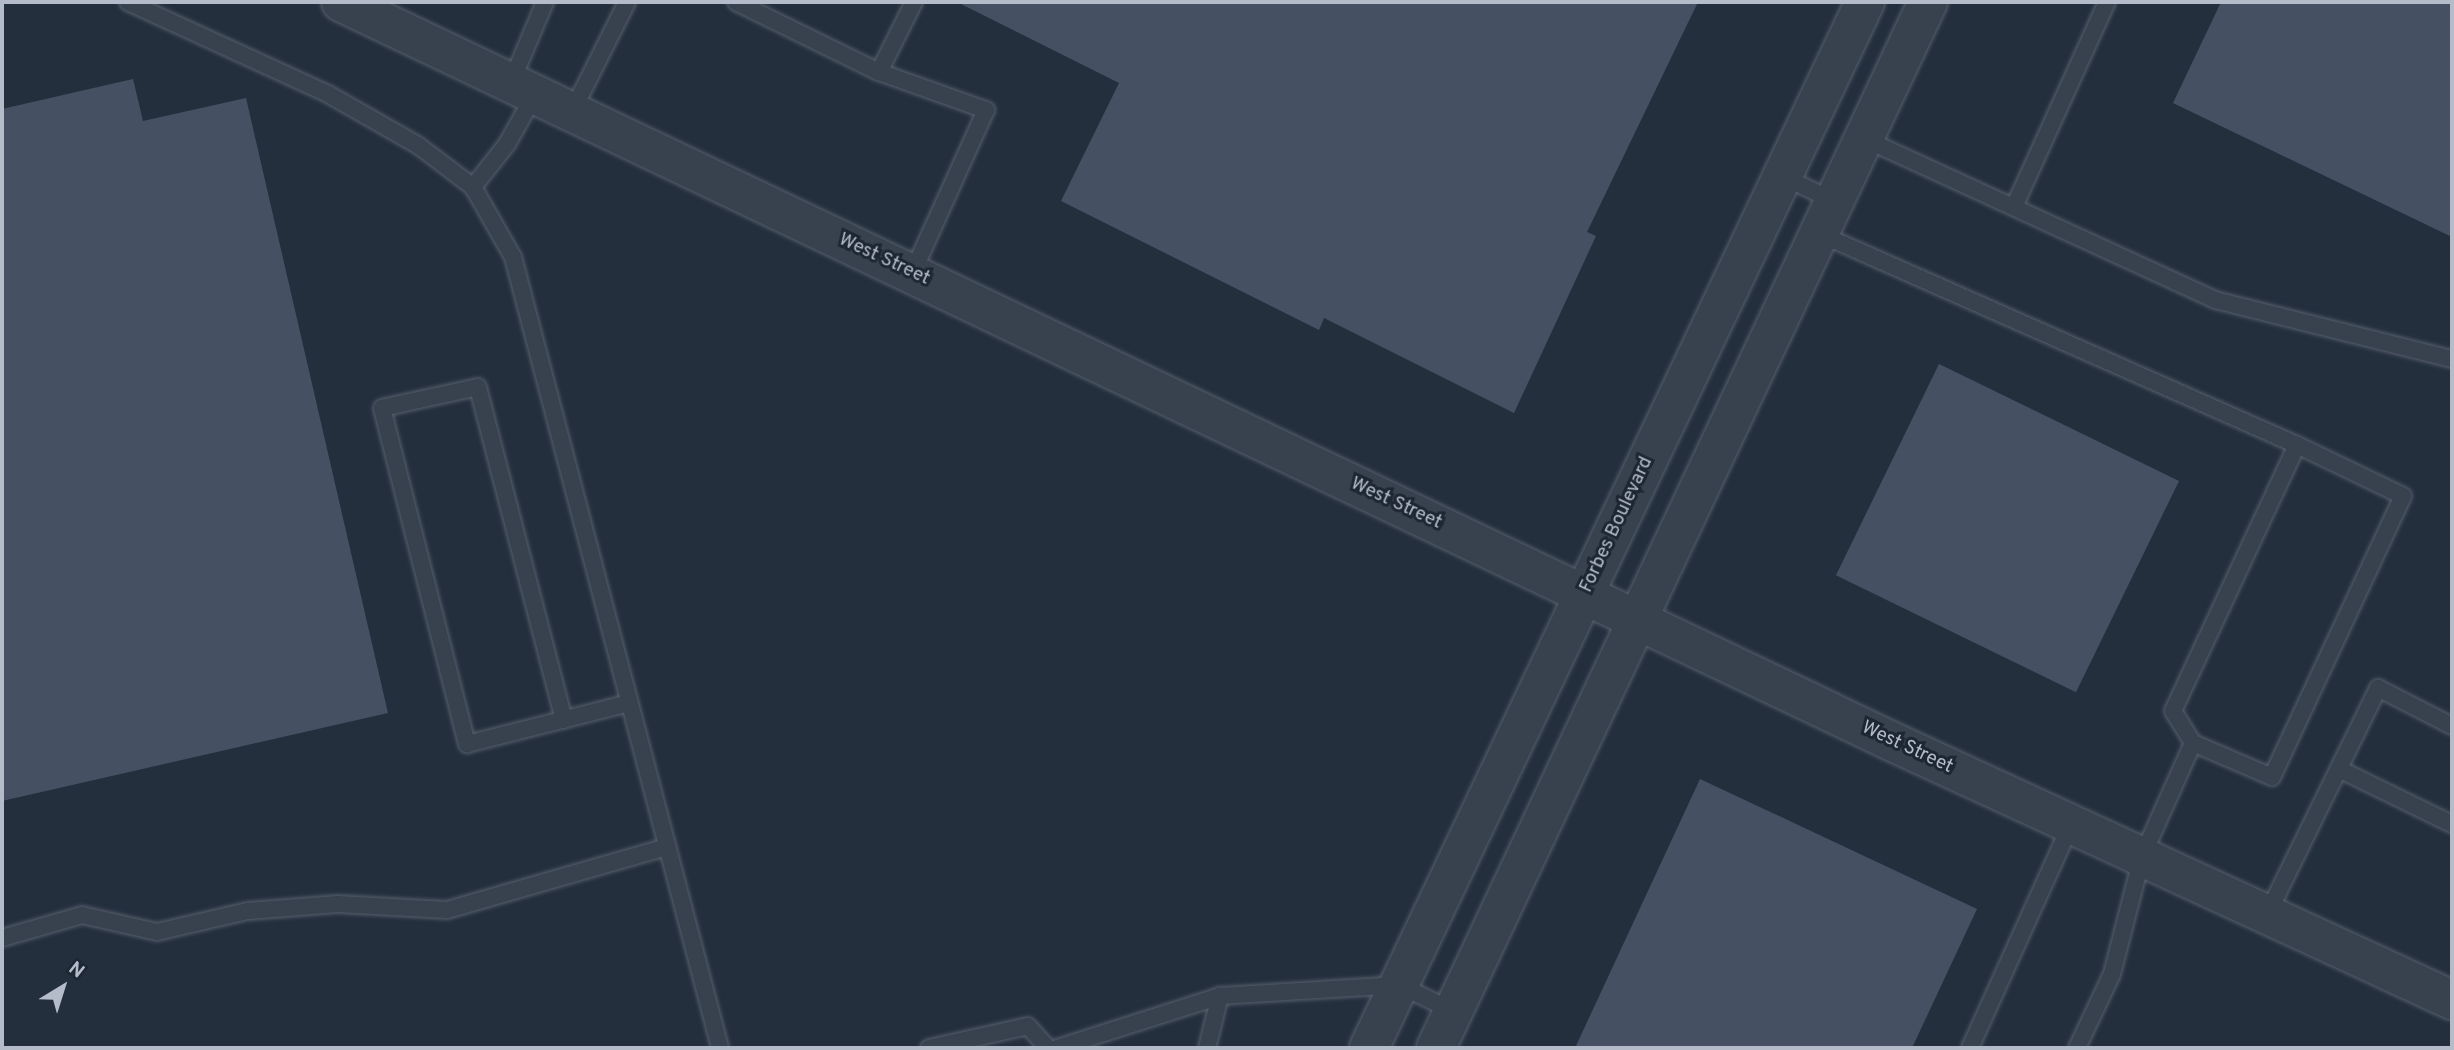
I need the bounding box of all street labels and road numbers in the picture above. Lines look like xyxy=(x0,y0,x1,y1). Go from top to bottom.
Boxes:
street label: West Street xyxy=(835,229,933,291)
street label: Forbes Boulevard xyxy=(1576,453,1658,597)
street label: West Street xyxy=(1347,473,1445,535)
street label: West Street xyxy=(1858,717,1956,779)

